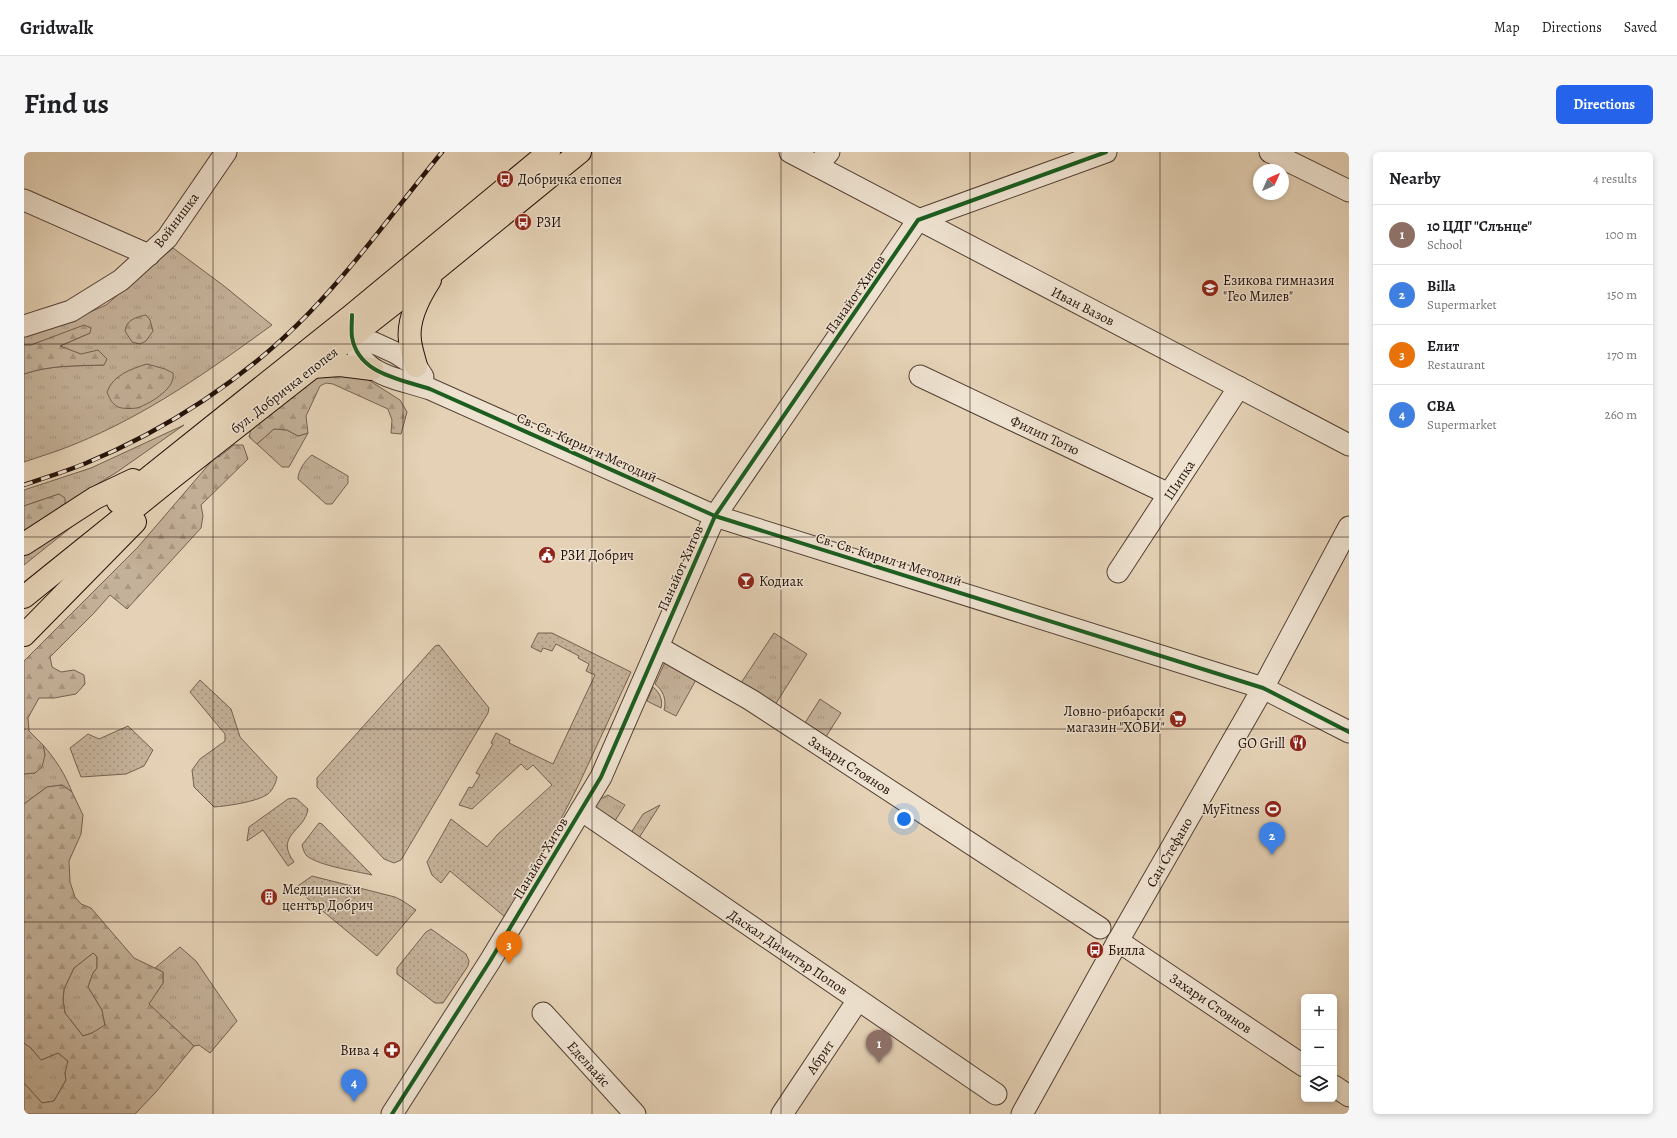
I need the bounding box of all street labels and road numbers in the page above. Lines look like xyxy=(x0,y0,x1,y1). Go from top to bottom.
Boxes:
street label: Войнишка xyxy=(149,188,204,252)
street label: Панайот Хитов xyxy=(821,251,890,338)
street label: Иван Вазов xyxy=(1048,282,1118,331)
street label: бул. Добричка епопея xyxy=(227,342,342,438)
street label: Св. Св. Кирил и Методий xyxy=(514,408,660,487)
street label: Филип Тотю xyxy=(1007,411,1082,460)
street label: Шипка xyxy=(1159,456,1200,504)
street label: Панайот Хитов xyxy=(653,522,708,614)
street label: Св. Св. Кирил и Методий xyxy=(814,528,964,591)
street label: Захари Стоянов xyxy=(804,731,895,800)
street label: Панайот Хитов xyxy=(509,813,573,903)
street label: Сан Стефано xyxy=(1142,814,1197,891)
street label: Даскал Димитър Попов xyxy=(724,905,852,1000)
street label: Захари Стоянов xyxy=(1166,969,1256,1038)
street label: Еделвайс xyxy=(563,1037,614,1091)
street label: Абрит xyxy=(802,1037,839,1079)

